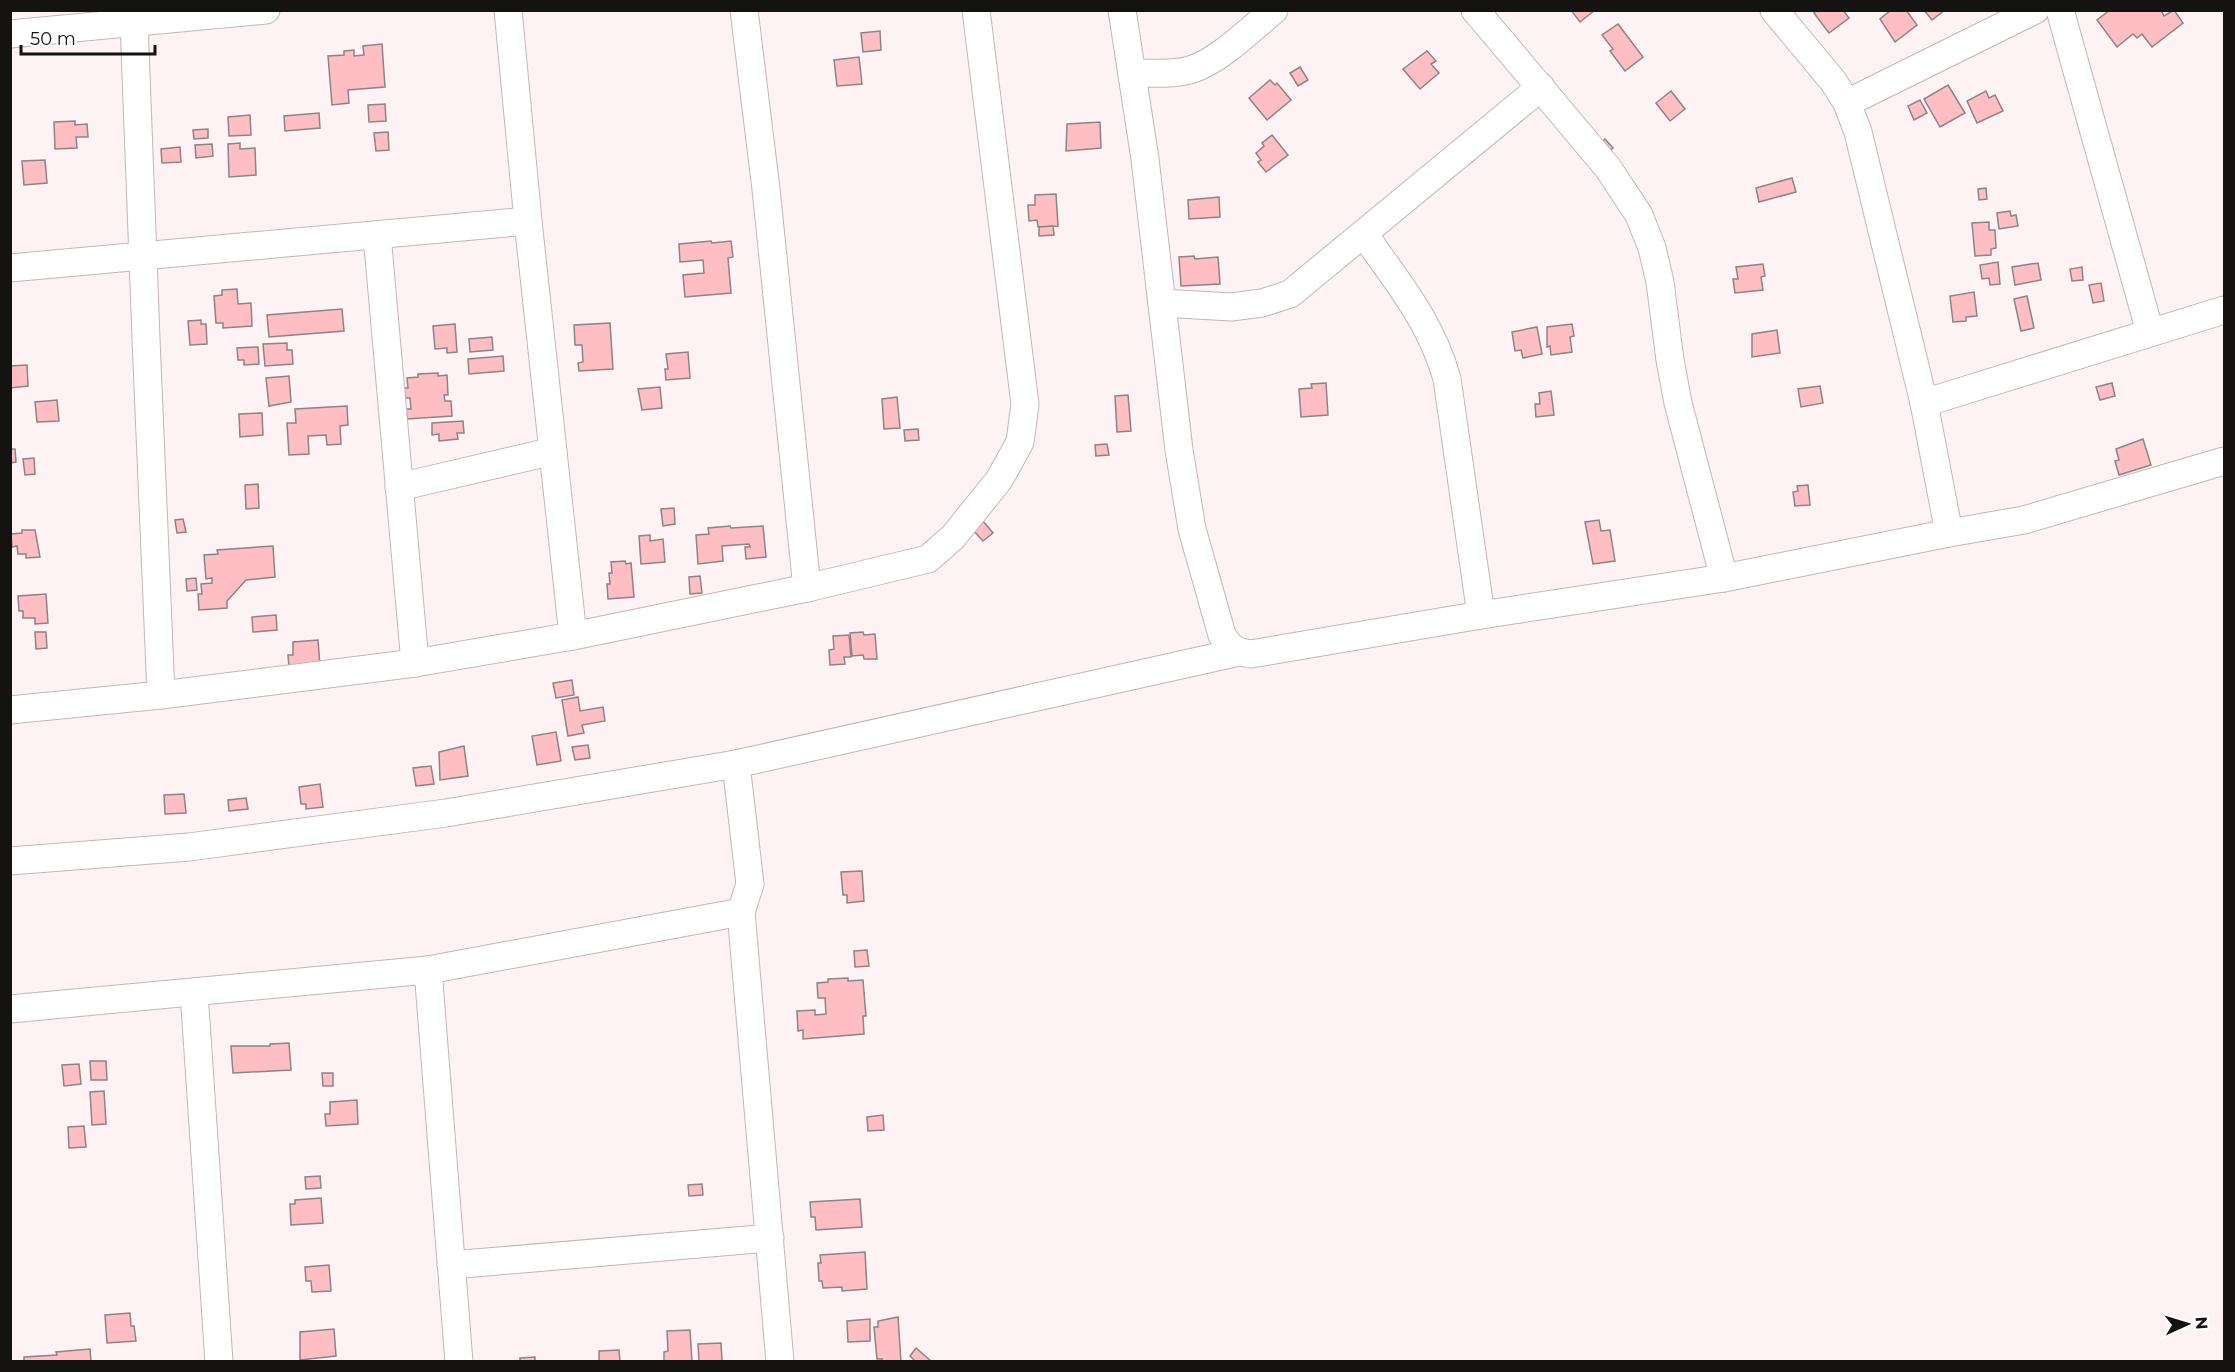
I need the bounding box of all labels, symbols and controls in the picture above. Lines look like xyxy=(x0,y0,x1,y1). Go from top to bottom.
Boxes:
scale bar xyxy=(21,18,154,56)
text: 50 m xyxy=(30,28,76,50)
north arrow xyxy=(2157,1294,2217,1354)
text: N xyxy=(2192,1316,2211,1330)

